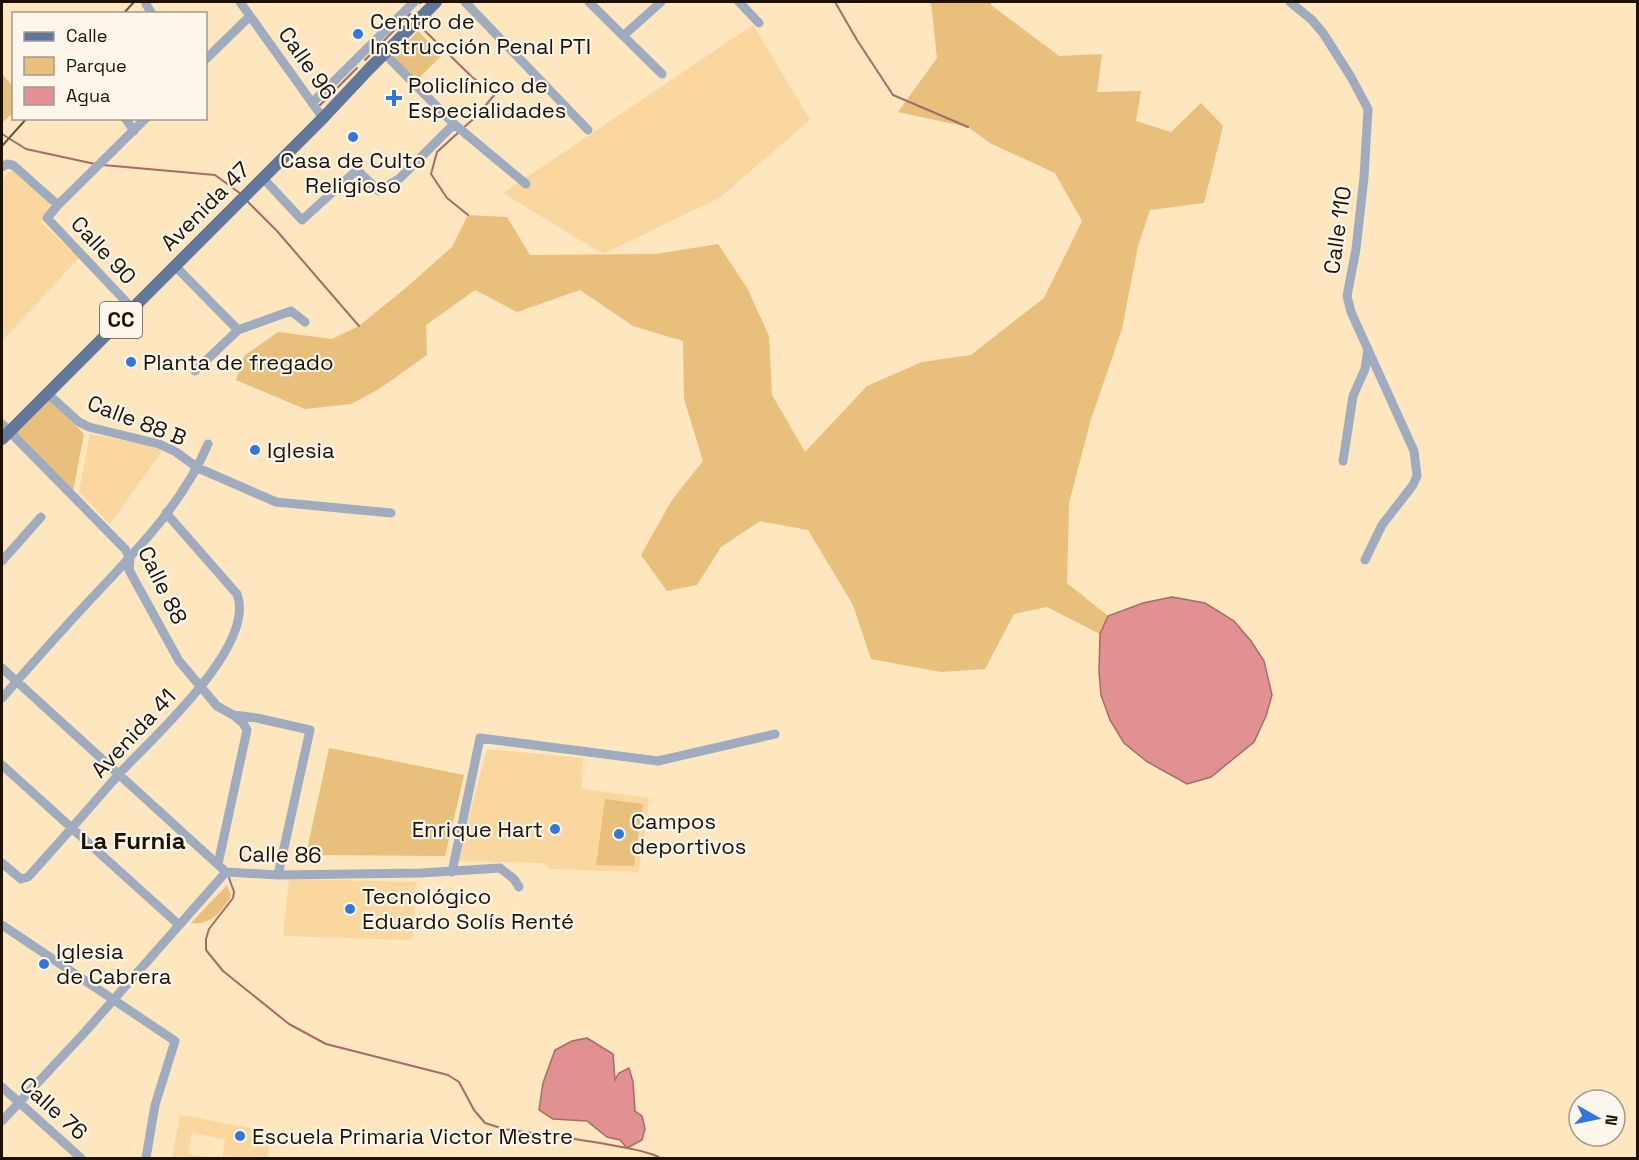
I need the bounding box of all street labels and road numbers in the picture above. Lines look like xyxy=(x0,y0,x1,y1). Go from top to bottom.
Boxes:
street label: Calle 96 xyxy=(273,21,343,105)
street label: Avenida 47 xyxy=(155,156,255,256)
street label: Calle 110 xyxy=(1317,184,1357,276)
street label: Calle 90 xyxy=(65,210,143,290)
road number: CC xyxy=(100,302,142,338)
street label: Calle 88 B xyxy=(84,388,190,452)
street label: Calle 88 xyxy=(132,541,194,629)
street label: Avenida 41 xyxy=(85,683,181,783)
street label: Calle 86 xyxy=(238,839,322,869)
street label: Calle 76 xyxy=(14,1070,94,1146)

